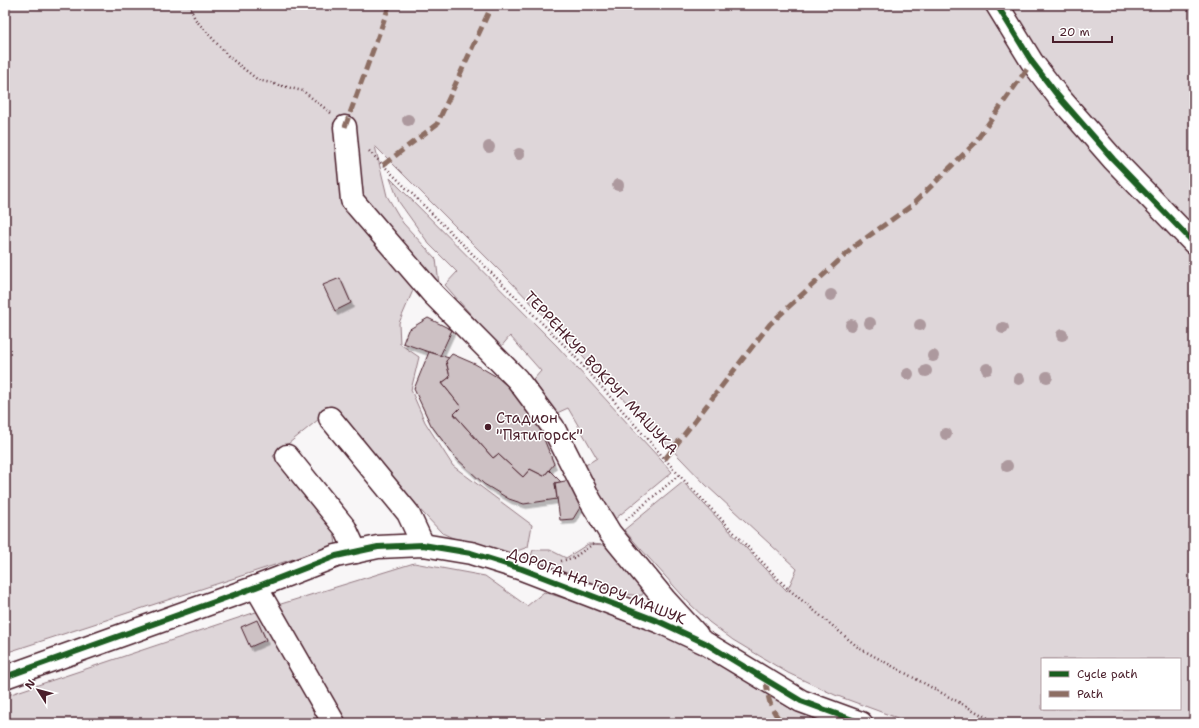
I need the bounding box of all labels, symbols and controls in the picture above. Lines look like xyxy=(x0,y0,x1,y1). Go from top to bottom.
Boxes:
scale bar xyxy=(1053,18,1112,44)
text: 20 m xyxy=(1059,24,1090,40)
street label: ТЕРРЕНКУР ВОКРУГ МАШУКА xyxy=(520,287,682,459)
place label: Стадион "Пятигорск" xyxy=(496,408,583,445)
marker: Стадион "Пятигорск" xyxy=(483,422,493,432)
street label: ДОРОГА НА ГОРУ МАШУК xyxy=(505,543,689,629)
legend xyxy=(1041,658,1181,710)
text: Cycle path xyxy=(1077,666,1138,682)
north arrow xyxy=(18,670,58,710)
text: N xyxy=(22,676,39,692)
text: Path xyxy=(1077,686,1103,702)

